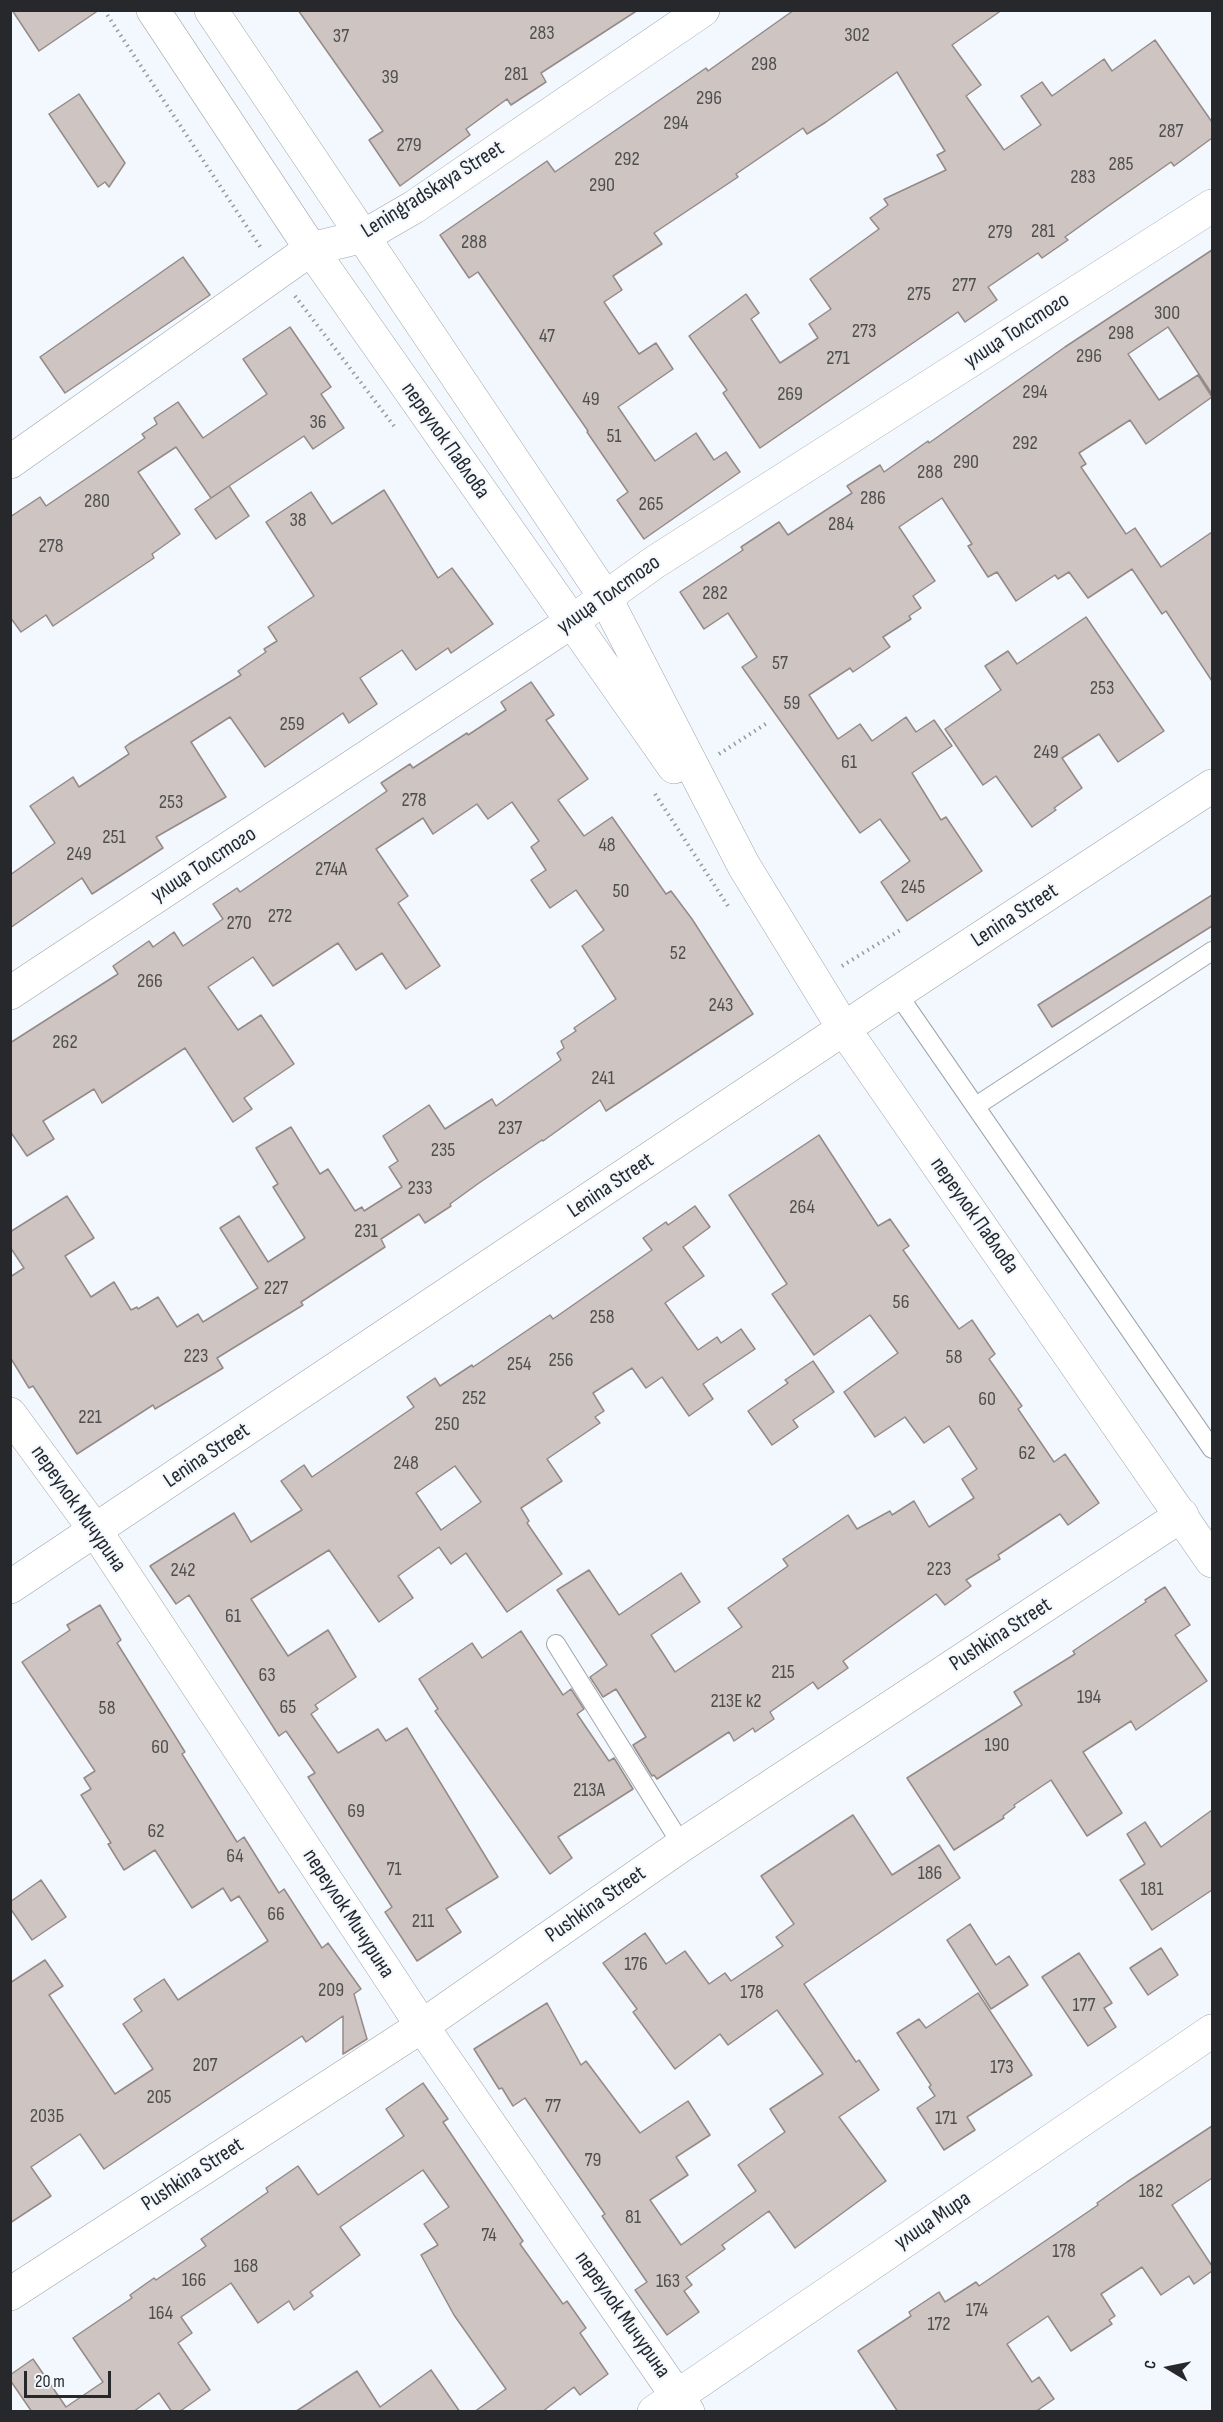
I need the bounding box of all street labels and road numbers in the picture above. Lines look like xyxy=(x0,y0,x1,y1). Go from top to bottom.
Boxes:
street label: Leningradskaya Street xyxy=(357,136,509,244)
street label: улица Толстого xyxy=(960,287,1074,375)
street label: переулок Павлова xyxy=(395,378,495,504)
street label: улица Толстого xyxy=(552,550,666,640)
street label: улица Толстого xyxy=(147,821,261,909)
street label: Lenina Street xyxy=(967,878,1063,954)
street label: Lenina Street xyxy=(563,1148,659,1224)
street label: переулок Павлова xyxy=(924,1153,1024,1279)
street label: Lenina Street xyxy=(159,1418,255,1494)
street label: переулок Мичурина xyxy=(25,1440,131,1578)
street label: Pushkina Street xyxy=(945,1592,1057,1678)
street label: переулок Мичурина xyxy=(296,1844,400,1984)
street label: Pushkina Street xyxy=(541,1861,651,1949)
street label: Pushkina Street xyxy=(137,2132,249,2218)
street label: улица Мира xyxy=(890,2186,976,2256)
street label: переулок Мичурина xyxy=(569,2246,675,2384)

